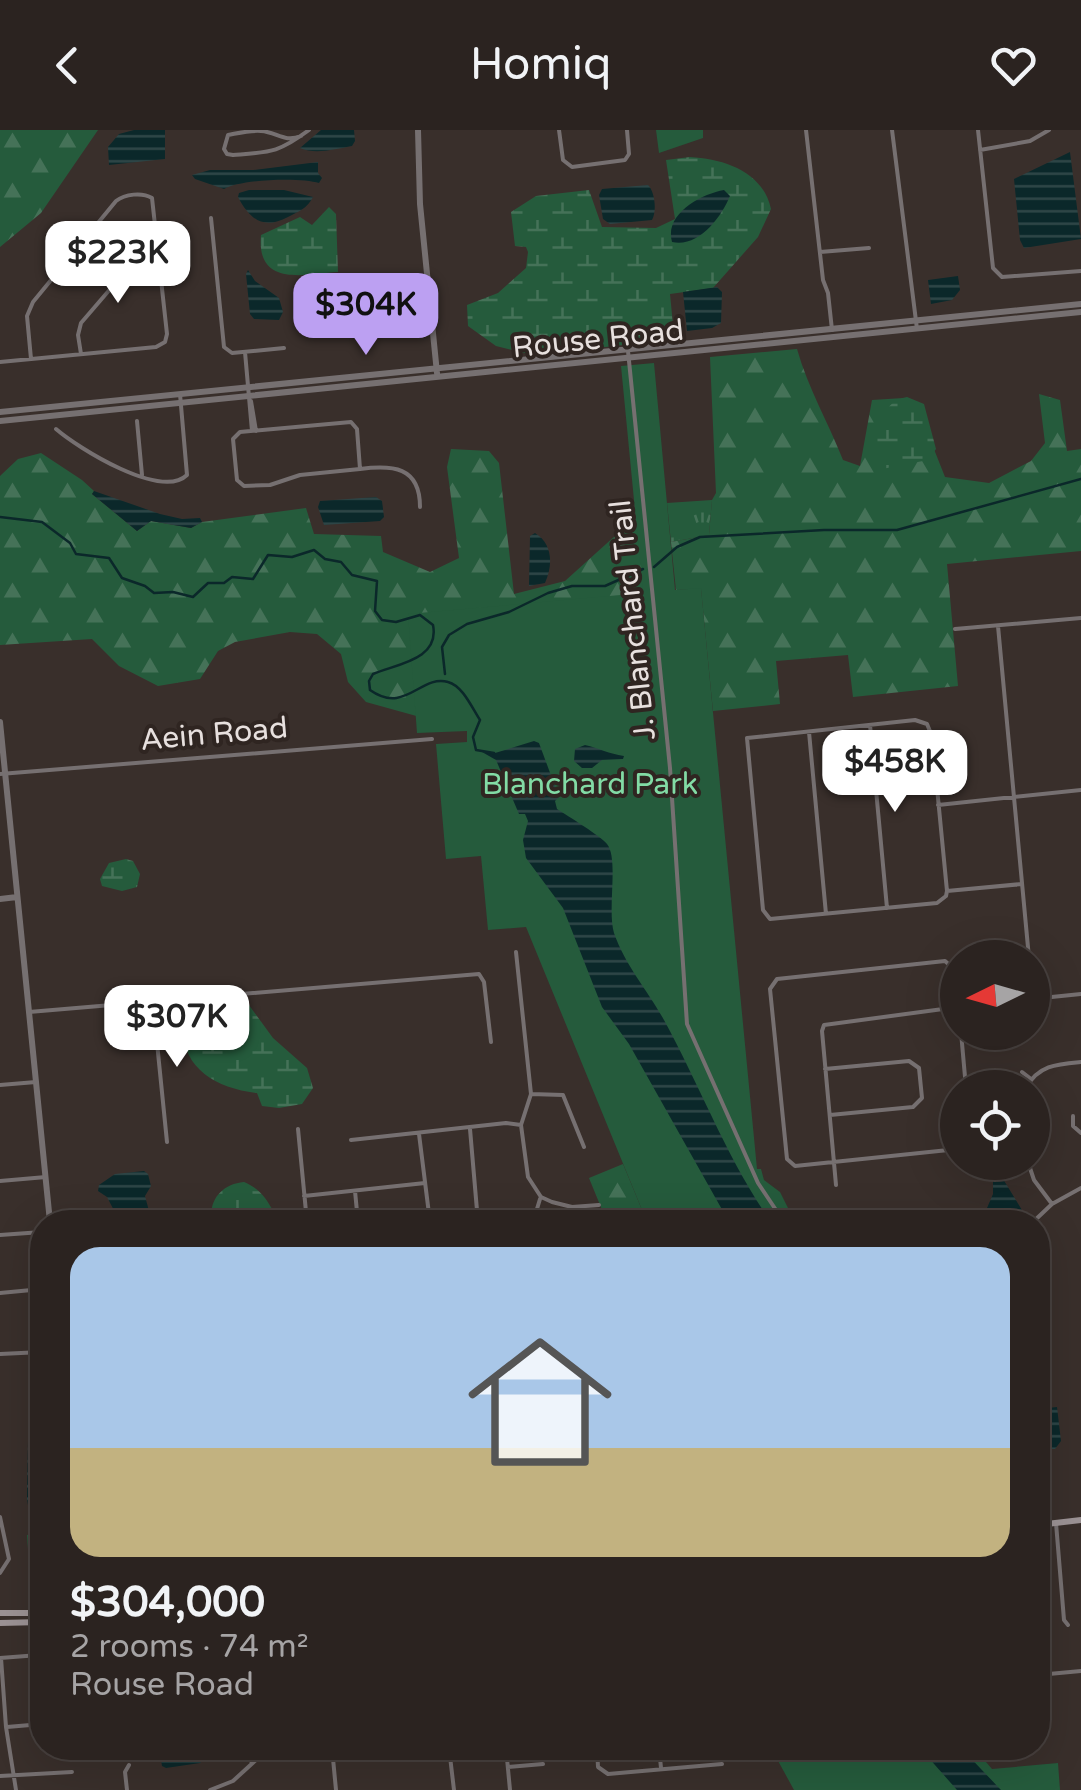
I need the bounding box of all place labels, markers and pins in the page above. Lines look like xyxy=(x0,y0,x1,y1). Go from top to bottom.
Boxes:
pin: $223K xyxy=(48,221,188,306)
pin: $304K xyxy=(296,273,436,358)
pin: $458K xyxy=(825,730,965,815)
pin: $307K xyxy=(107,985,247,1070)

